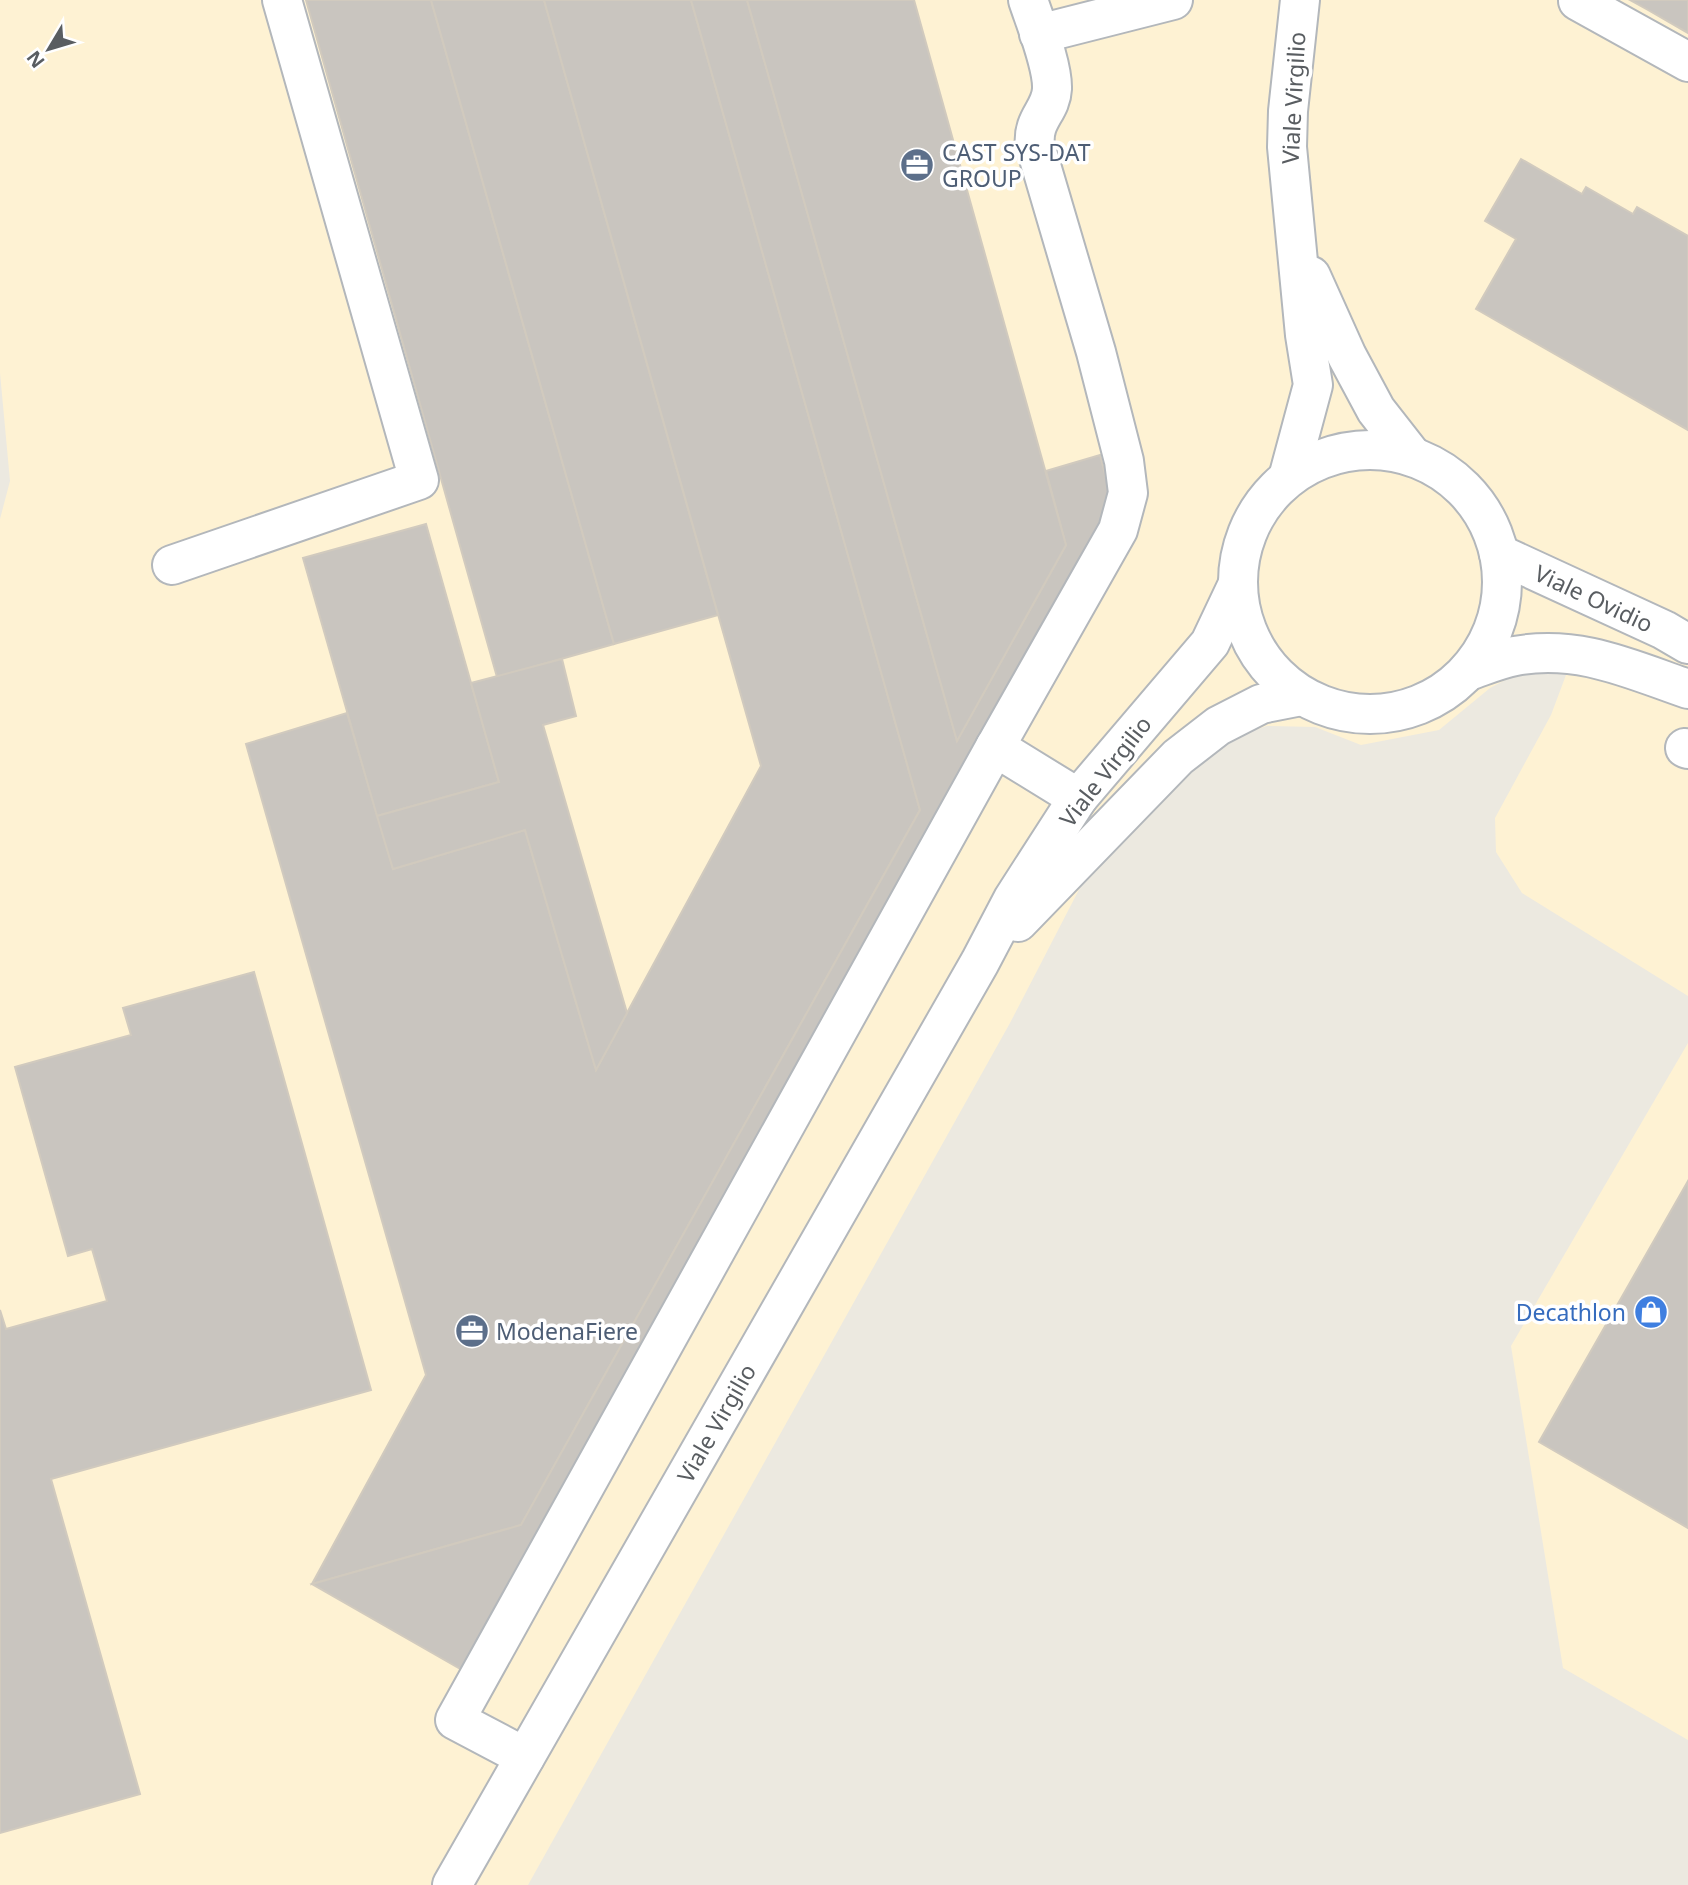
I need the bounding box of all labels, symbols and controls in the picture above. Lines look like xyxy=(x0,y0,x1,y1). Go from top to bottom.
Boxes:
north arrow xyxy=(14,14,84,84)
street label: Viale Virgilio xyxy=(1274,31,1312,165)
text: N xyxy=(21,45,51,74)
place label: CAST SYS-DAT GROUP xyxy=(942,136,1091,194)
office icon: CAST SYS-DAT GROUP xyxy=(898,146,936,184)
street label: Viale Ovidio xyxy=(1530,557,1658,639)
street label: Viale Virgilio xyxy=(1052,709,1158,833)
shop icon: Decathlon xyxy=(1632,1293,1670,1331)
place label: Decathlon xyxy=(1516,1296,1626,1328)
office icon: ModenaFiere xyxy=(453,1312,491,1350)
place label: ModenaFiere xyxy=(496,1315,638,1347)
street label: Viale Virgilio xyxy=(669,1358,763,1488)

